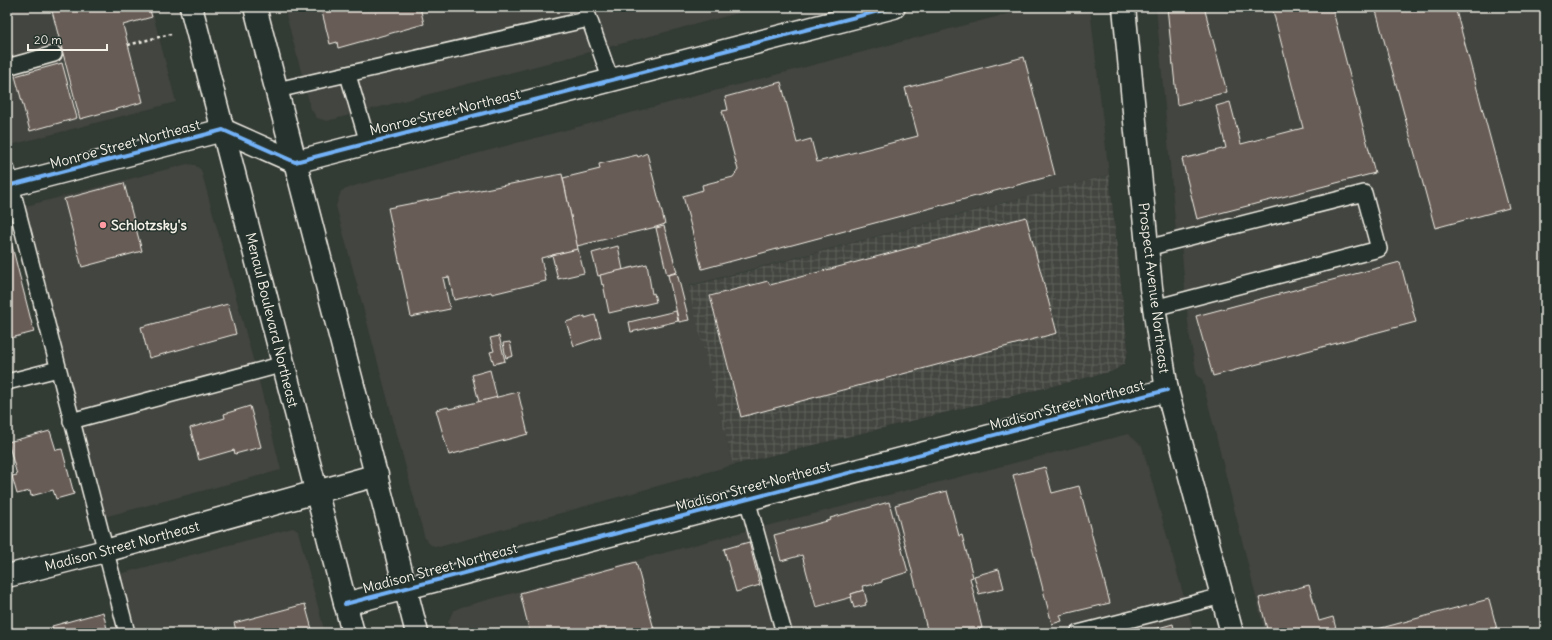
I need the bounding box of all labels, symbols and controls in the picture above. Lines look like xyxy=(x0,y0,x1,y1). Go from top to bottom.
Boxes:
scale bar xyxy=(28,26,107,52)
text: 20 m xyxy=(34,32,62,47)
street label: Monroe Street Northeast xyxy=(368,84,523,139)
street label: Monroe Street Northeast xyxy=(48,115,202,173)
street label: Prospect Avenue Northeast xyxy=(1135,202,1173,375)
place label: Schlotzsky's xyxy=(111,216,187,234)
marker: Schlotzsky's xyxy=(98,220,108,230)
street label: Menaul Boulevard Northeast xyxy=(242,231,303,410)
street label: Madison Street Northeast xyxy=(988,376,1147,434)
street label: Madison Street Northeast xyxy=(674,457,833,515)
street label: Madison Street Northeast xyxy=(43,517,202,575)
street label: Madison Street Northeast xyxy=(361,539,520,597)

